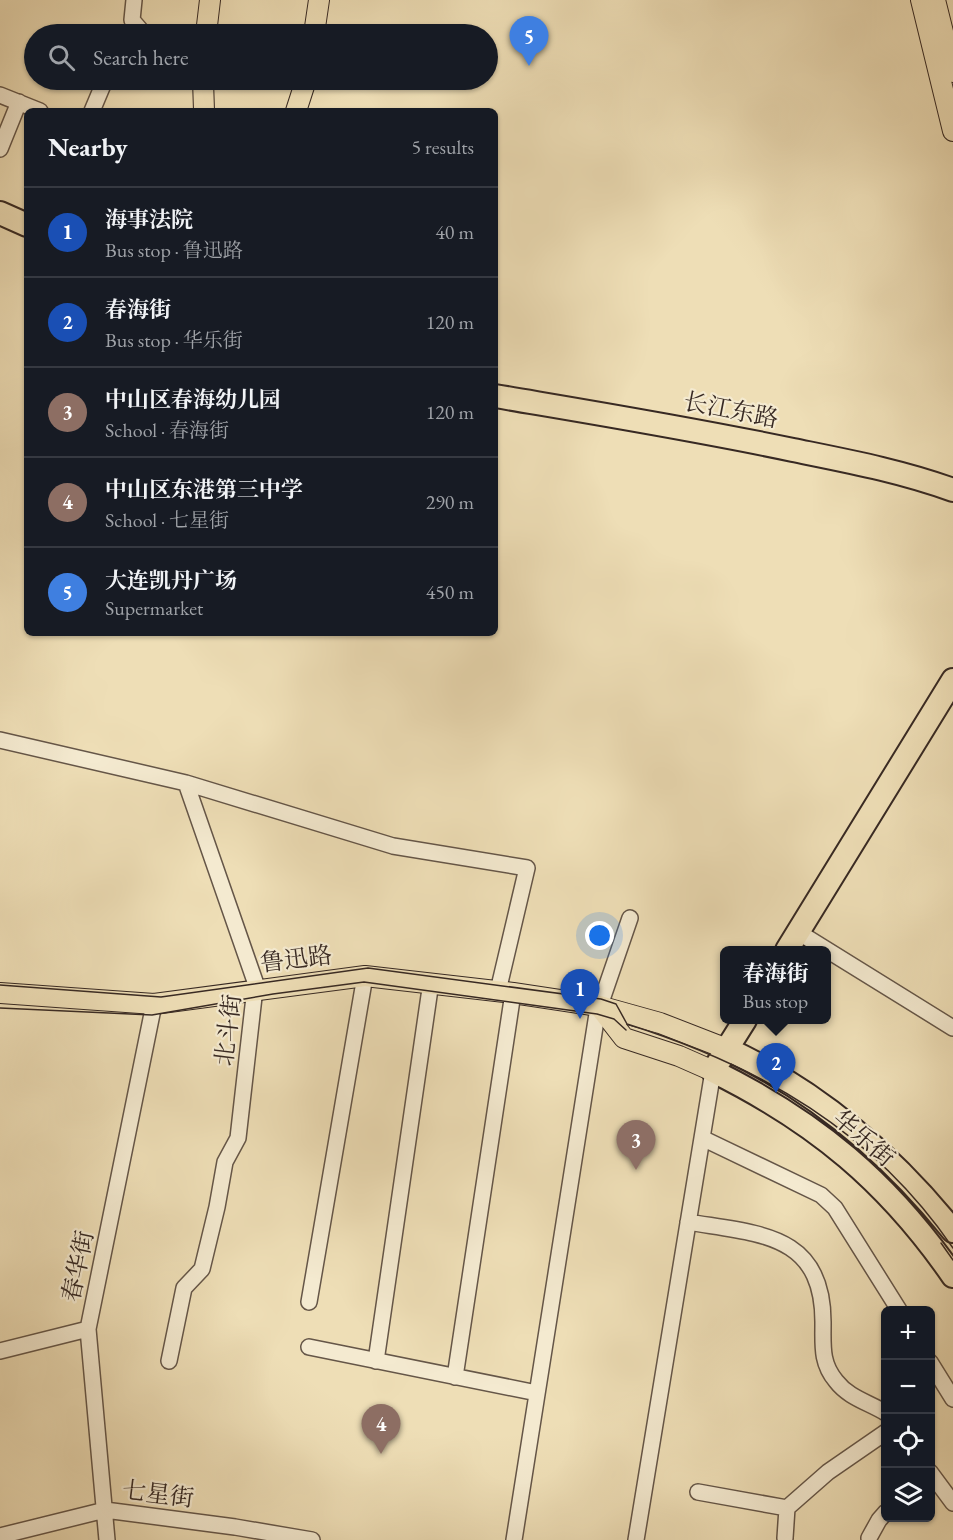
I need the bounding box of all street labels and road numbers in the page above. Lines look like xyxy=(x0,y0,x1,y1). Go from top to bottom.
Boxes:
street label: 长江东路 xyxy=(681,385,781,434)
street label: 鲁迅路 xyxy=(258,939,334,978)
street label: 北斗街 xyxy=(208,992,247,1068)
street label: 华乐街 xyxy=(827,1102,902,1173)
street label: 春华街 xyxy=(55,1227,100,1304)
street label: 七星街 xyxy=(120,1474,196,1513)

